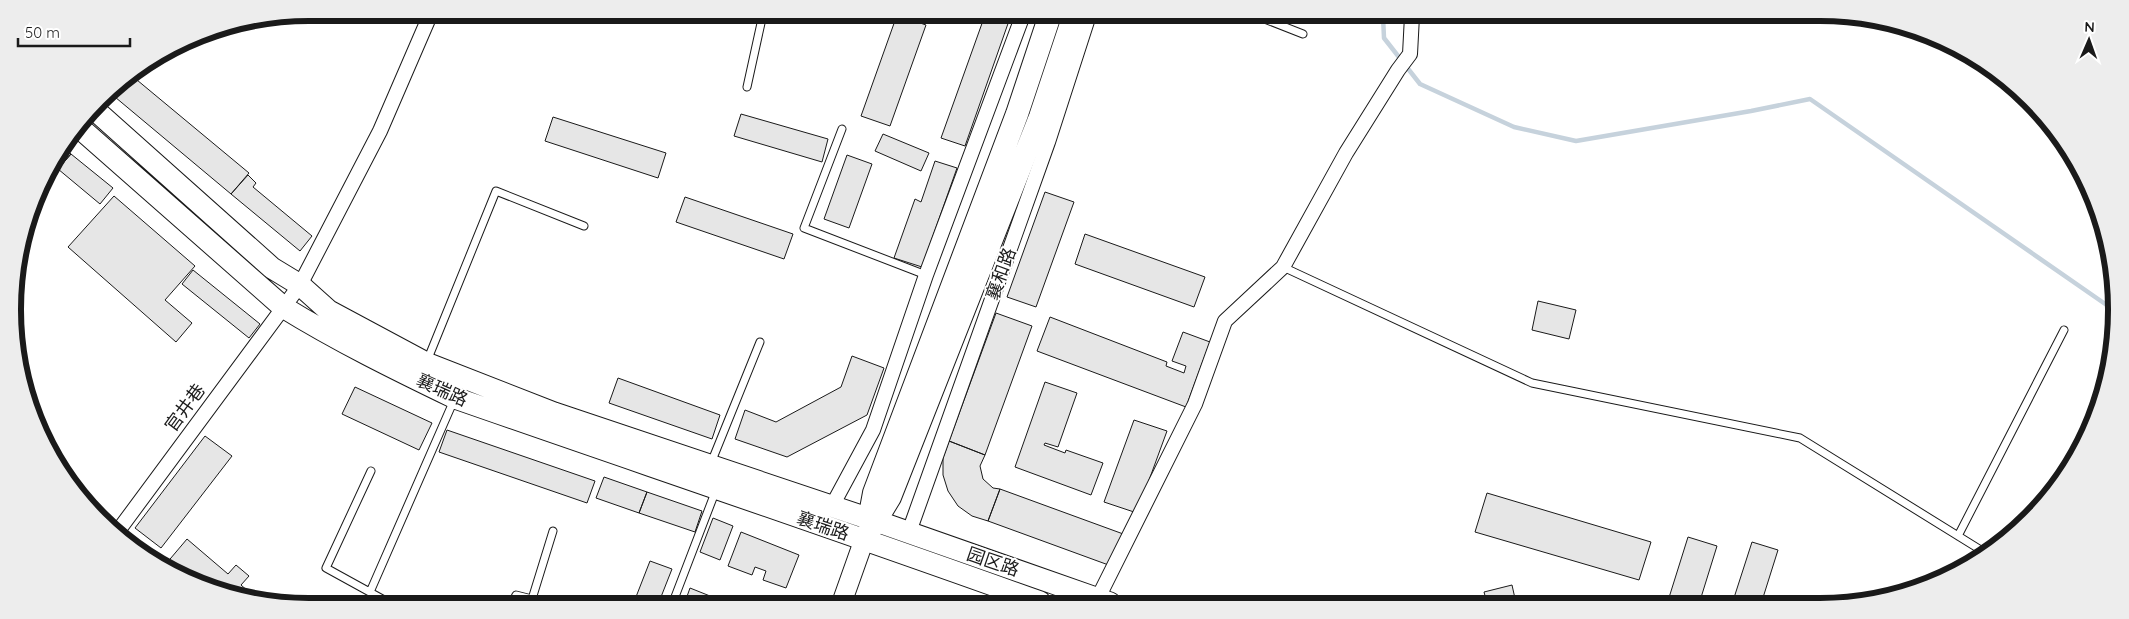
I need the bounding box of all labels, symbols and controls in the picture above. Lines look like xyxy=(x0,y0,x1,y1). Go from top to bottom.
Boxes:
scale bar xyxy=(18,15,130,47)
north arrow xyxy=(2064,15,2114,65)
text: N xyxy=(2084,18,2095,36)
text: 50 m xyxy=(25,23,60,42)
street label: 襄和路 xyxy=(980,245,1021,303)
street label: 襄瑞路 xyxy=(413,368,472,411)
street label: 官井巷 xyxy=(159,379,210,436)
street label: 襄瑞路 xyxy=(794,506,852,545)
street label: 园区路 xyxy=(964,542,1022,581)

